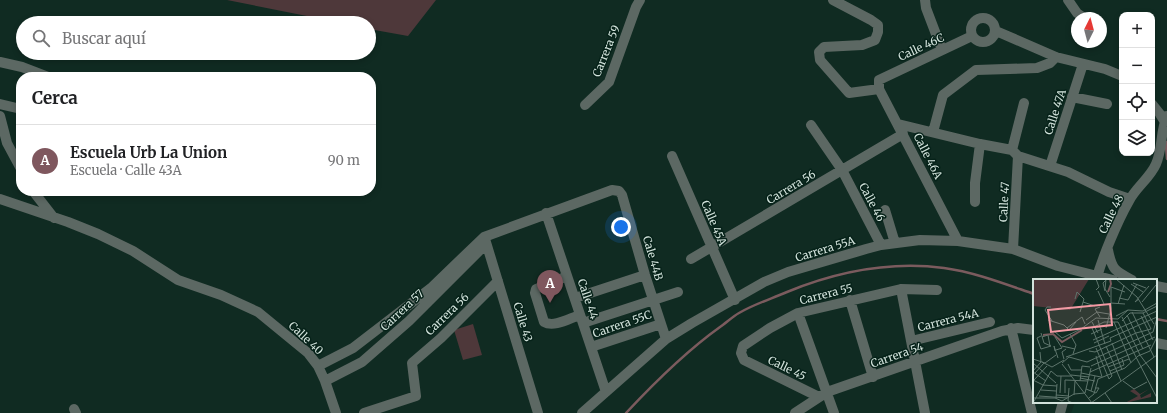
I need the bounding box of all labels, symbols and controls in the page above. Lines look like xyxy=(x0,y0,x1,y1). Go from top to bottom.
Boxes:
north arrow xyxy=(1071,12,1107,48)
map controls xyxy=(1119,12,1155,156)
button: + xyxy=(1119,12,1155,48)
search box xyxy=(16,16,376,60)
street label: Carrera 59 xyxy=(589,23,623,79)
icon: search xyxy=(30,27,52,49)
text: Buscar aquí xyxy=(62,29,146,48)
street label: Calle 46C xyxy=(896,30,946,64)
button: − xyxy=(1119,48,1155,84)
button: locate xyxy=(1119,84,1155,120)
text: Cerca xyxy=(32,87,78,109)
street label: Calle 47A xyxy=(1041,87,1069,137)
button: layers xyxy=(1119,120,1155,156)
street label: Calle 46A xyxy=(911,131,946,181)
text: Escuela Urb La Union xyxy=(70,143,227,162)
text: A xyxy=(40,152,50,169)
text: 90 m xyxy=(328,152,360,169)
text: Escuela · Calle 43A xyxy=(70,162,182,179)
street label: Carrera 56 xyxy=(764,167,818,207)
street label: Calle 46 xyxy=(856,180,888,224)
street label: Calle 47 xyxy=(996,181,1012,223)
street label: Calle 48 xyxy=(1096,192,1127,236)
street label: Calle 45A xyxy=(698,198,730,248)
your location xyxy=(611,217,631,237)
street label: Carrera 55A xyxy=(794,233,857,265)
street label: Cale 44B xyxy=(640,234,666,282)
pin: A xyxy=(537,270,563,303)
street label: Calle 44 xyxy=(575,277,602,321)
inset map xyxy=(1033,279,1157,403)
street label: Carrera 55 xyxy=(798,281,854,307)
street label: Carrera 57 xyxy=(377,286,427,334)
street label: Carrera 56 xyxy=(422,290,472,338)
street label: Calle 43 xyxy=(510,301,536,343)
street label: Carrera 54A xyxy=(916,306,980,334)
street label: Carrera 55C xyxy=(591,307,653,341)
street label: Calle 40 xyxy=(286,319,326,357)
street label: Carrera 54 xyxy=(869,339,925,371)
street label: Calle 45 xyxy=(766,353,808,383)

